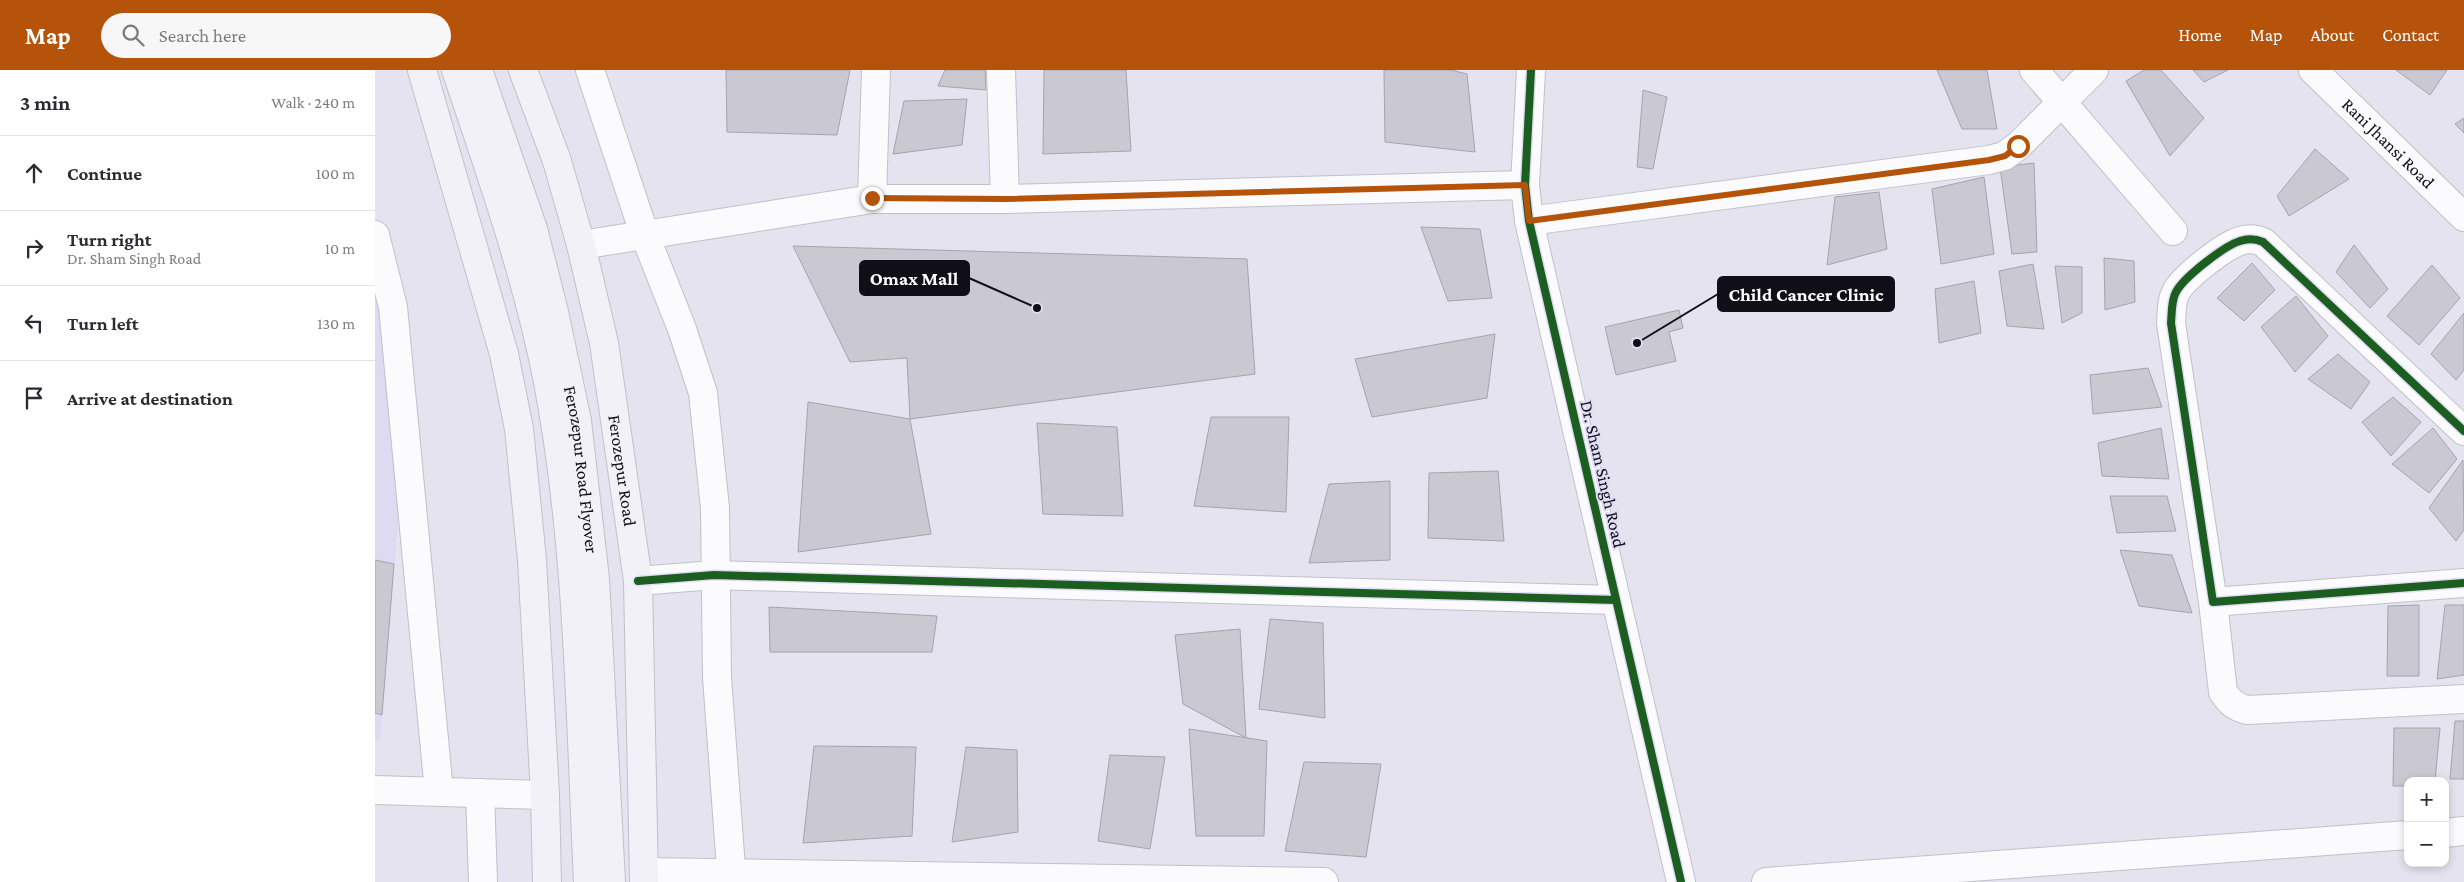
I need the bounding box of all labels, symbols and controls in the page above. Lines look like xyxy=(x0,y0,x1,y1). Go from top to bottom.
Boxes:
search box xyxy=(101,13,451,58)
icon: search xyxy=(119,21,147,49)
text: Map xyxy=(25,22,71,49)
text: Search here xyxy=(159,25,246,46)
text: Home xyxy=(2179,25,2222,45)
text: Map xyxy=(2250,25,2282,45)
text: About xyxy=(2310,25,2354,45)
text: Contact xyxy=(2382,25,2439,45)
text: 3 min xyxy=(20,91,70,115)
text: Walk · 240 m xyxy=(271,94,355,111)
street label: Rani Jhansi Road xyxy=(2338,94,2439,193)
route start xyxy=(2007,135,2030,158)
icon: ahead xyxy=(20,159,48,187)
text: Continue xyxy=(67,163,142,184)
text: 100 m xyxy=(316,165,355,182)
route end xyxy=(861,187,884,210)
text: Turn right xyxy=(67,229,152,250)
icon: right xyxy=(20,234,48,262)
text: 10 m xyxy=(325,240,355,257)
text: Dr. Sham Singh Road xyxy=(67,250,201,267)
callout: Omax Mall xyxy=(860,261,969,295)
text: Omax Mall xyxy=(870,268,959,289)
callout: Child Cancer Clinic xyxy=(1718,277,1894,311)
text: Child Cancer Clinic xyxy=(1728,284,1884,305)
icon: left xyxy=(20,309,48,337)
text: Turn left xyxy=(67,313,139,334)
text: 130 m xyxy=(317,315,355,332)
icon: arrive xyxy=(20,384,48,412)
street label: Ferozepur Road Flyover xyxy=(560,384,602,555)
text: Arrive at destination xyxy=(67,388,233,409)
street label: Dr. Sham Singh Road xyxy=(1576,398,1630,550)
street label: Ferozepur Road xyxy=(604,414,640,528)
map controls xyxy=(2404,777,2449,867)
button: + xyxy=(2404,777,2449,822)
button: − xyxy=(2404,822,2449,867)

